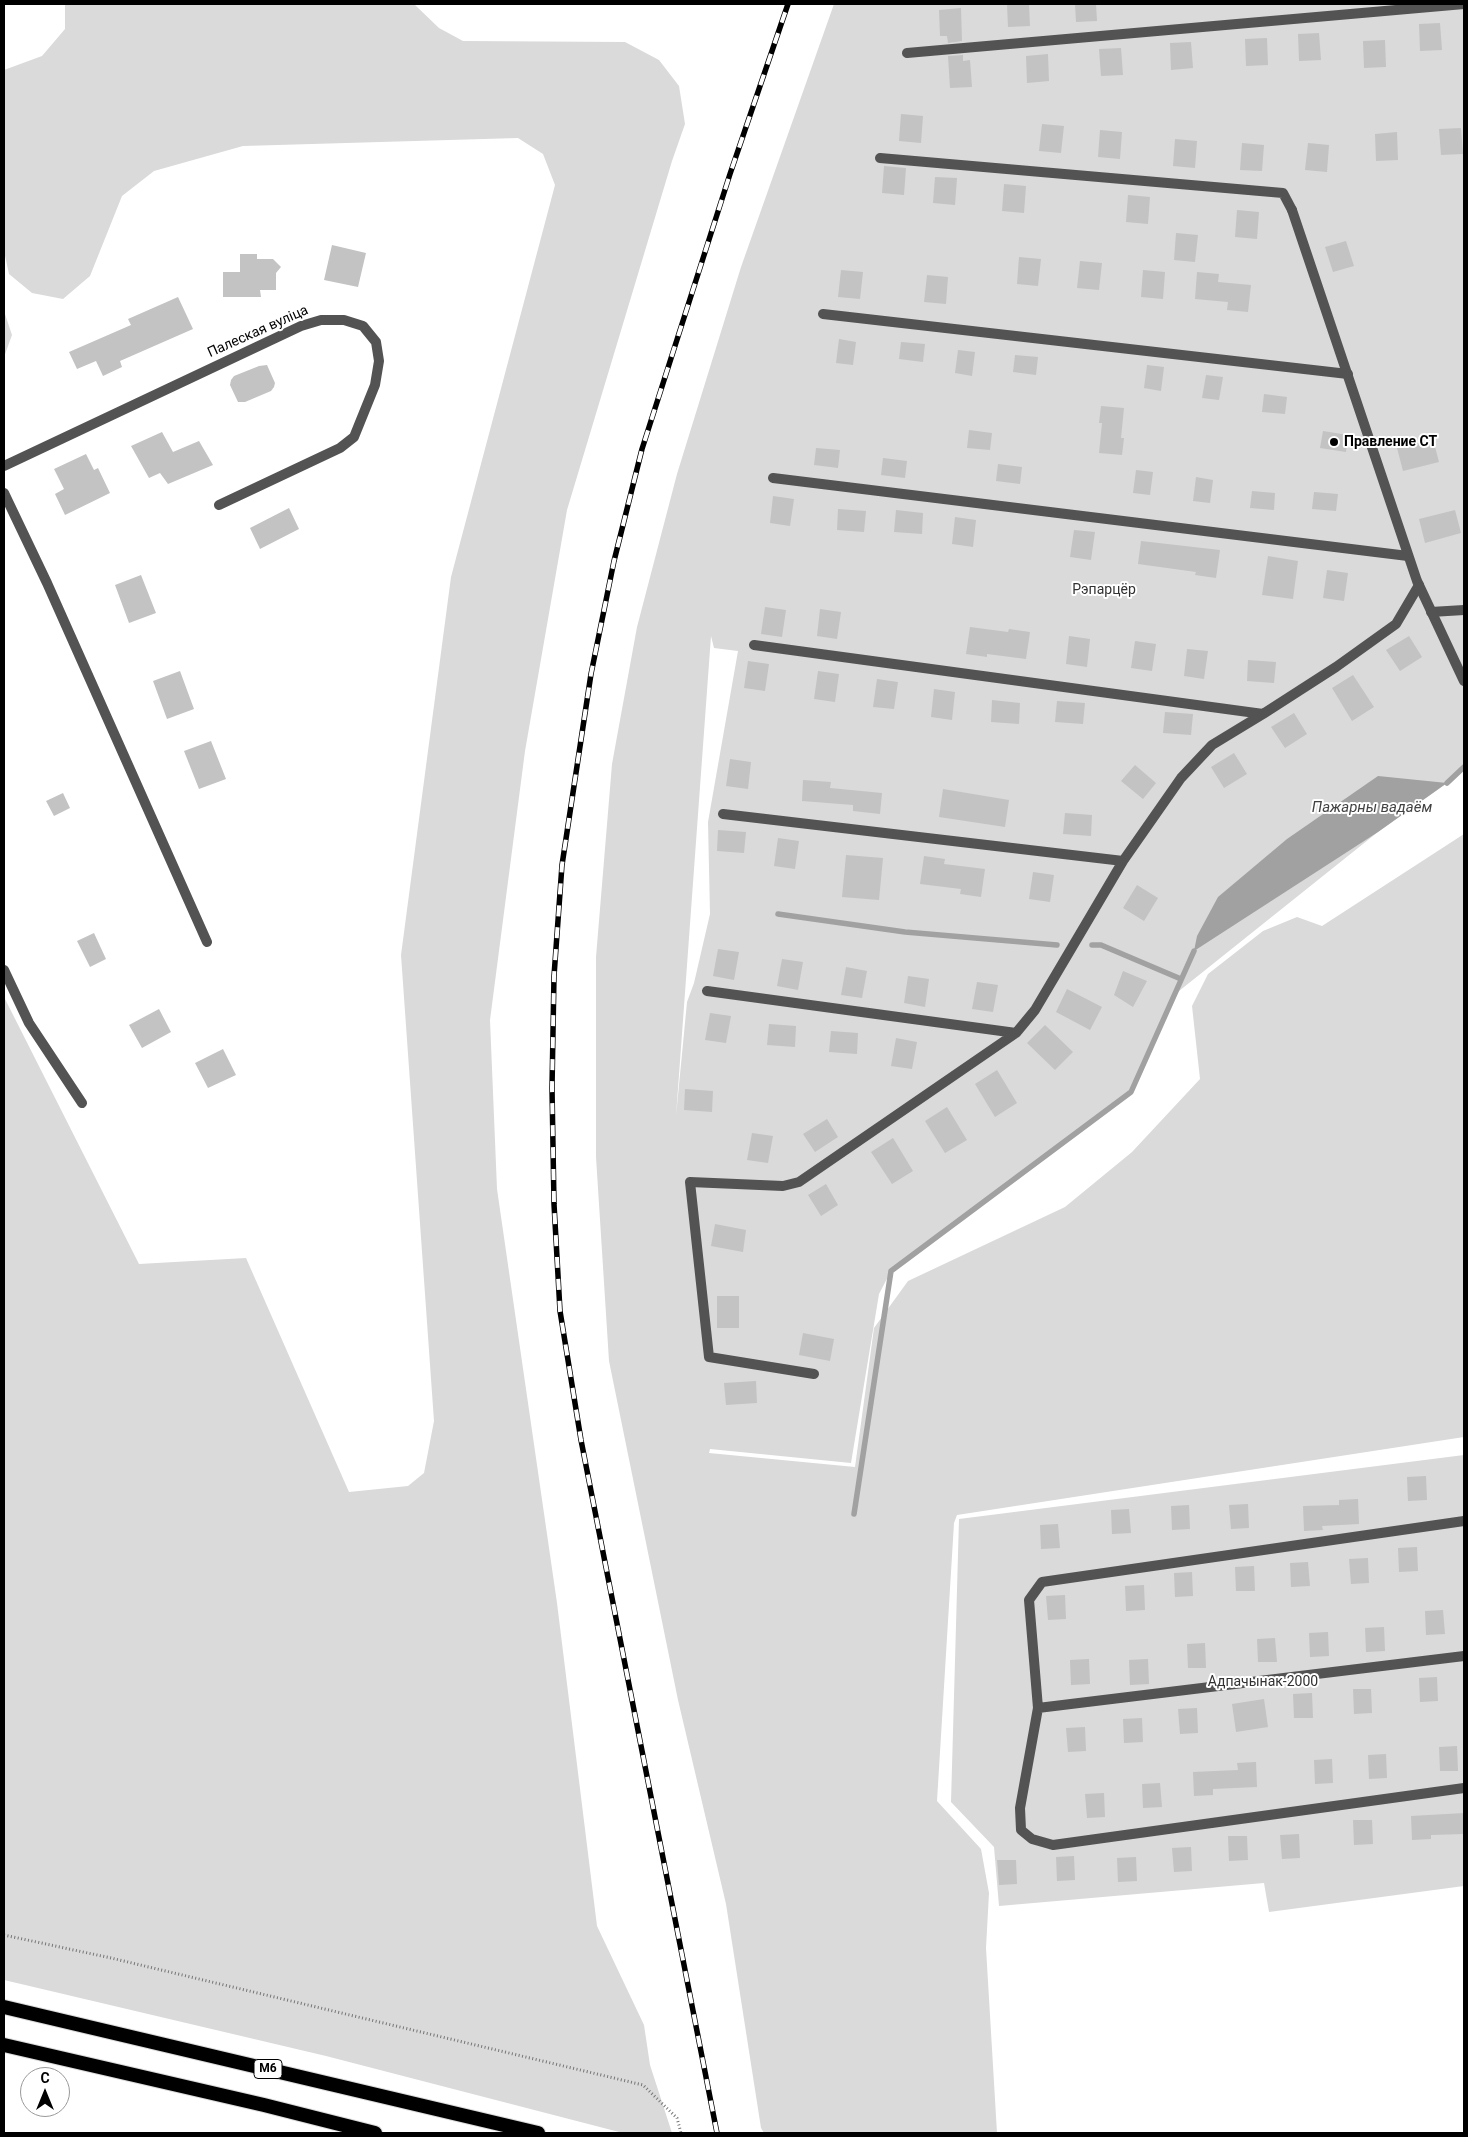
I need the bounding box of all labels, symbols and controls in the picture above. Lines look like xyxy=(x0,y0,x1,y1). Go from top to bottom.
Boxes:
street label: Палеская вуліца xyxy=(205,302,311,362)
place label: Правление СТ xyxy=(1344,434,1437,450)
marker: Правление СТ xyxy=(1328,436,1340,448)
park label: Рэпарцёр xyxy=(1072,582,1136,598)
water label: Пажарны вадаём xyxy=(1312,799,1432,817)
park label: Адпачынак-2000 xyxy=(1208,1674,1318,1690)
road number: М6 xyxy=(254,2060,282,2078)
north arrow xyxy=(20,2067,70,2117)
text: С xyxy=(40,2070,50,2086)

